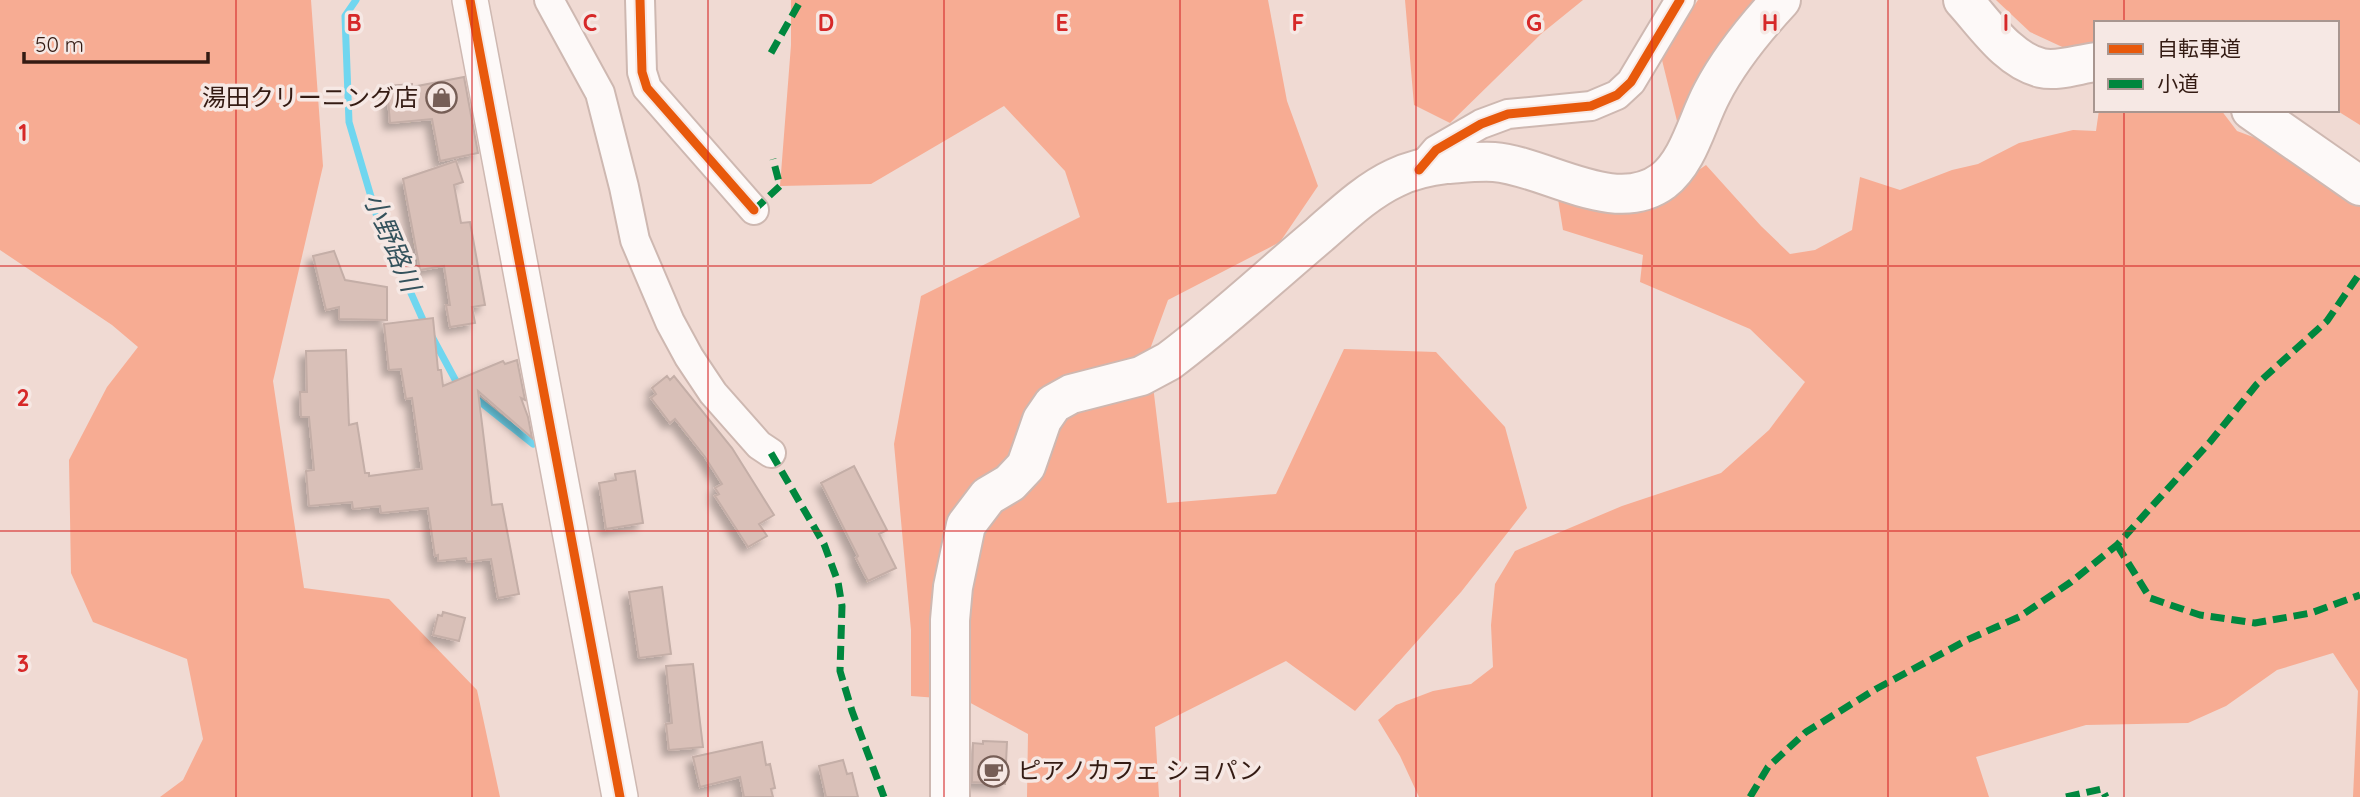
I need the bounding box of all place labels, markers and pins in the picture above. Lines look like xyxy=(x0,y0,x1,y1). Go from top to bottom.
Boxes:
shop icon: 湯田クリーニング店 xyxy=(424,81,458,115)
place label: 湯田クリーニング店 xyxy=(202,82,418,112)
cafe icon: ピアノカフェ ショパン xyxy=(977,754,1011,788)
place label: ピアノカフェ ショパン xyxy=(1017,755,1263,785)

